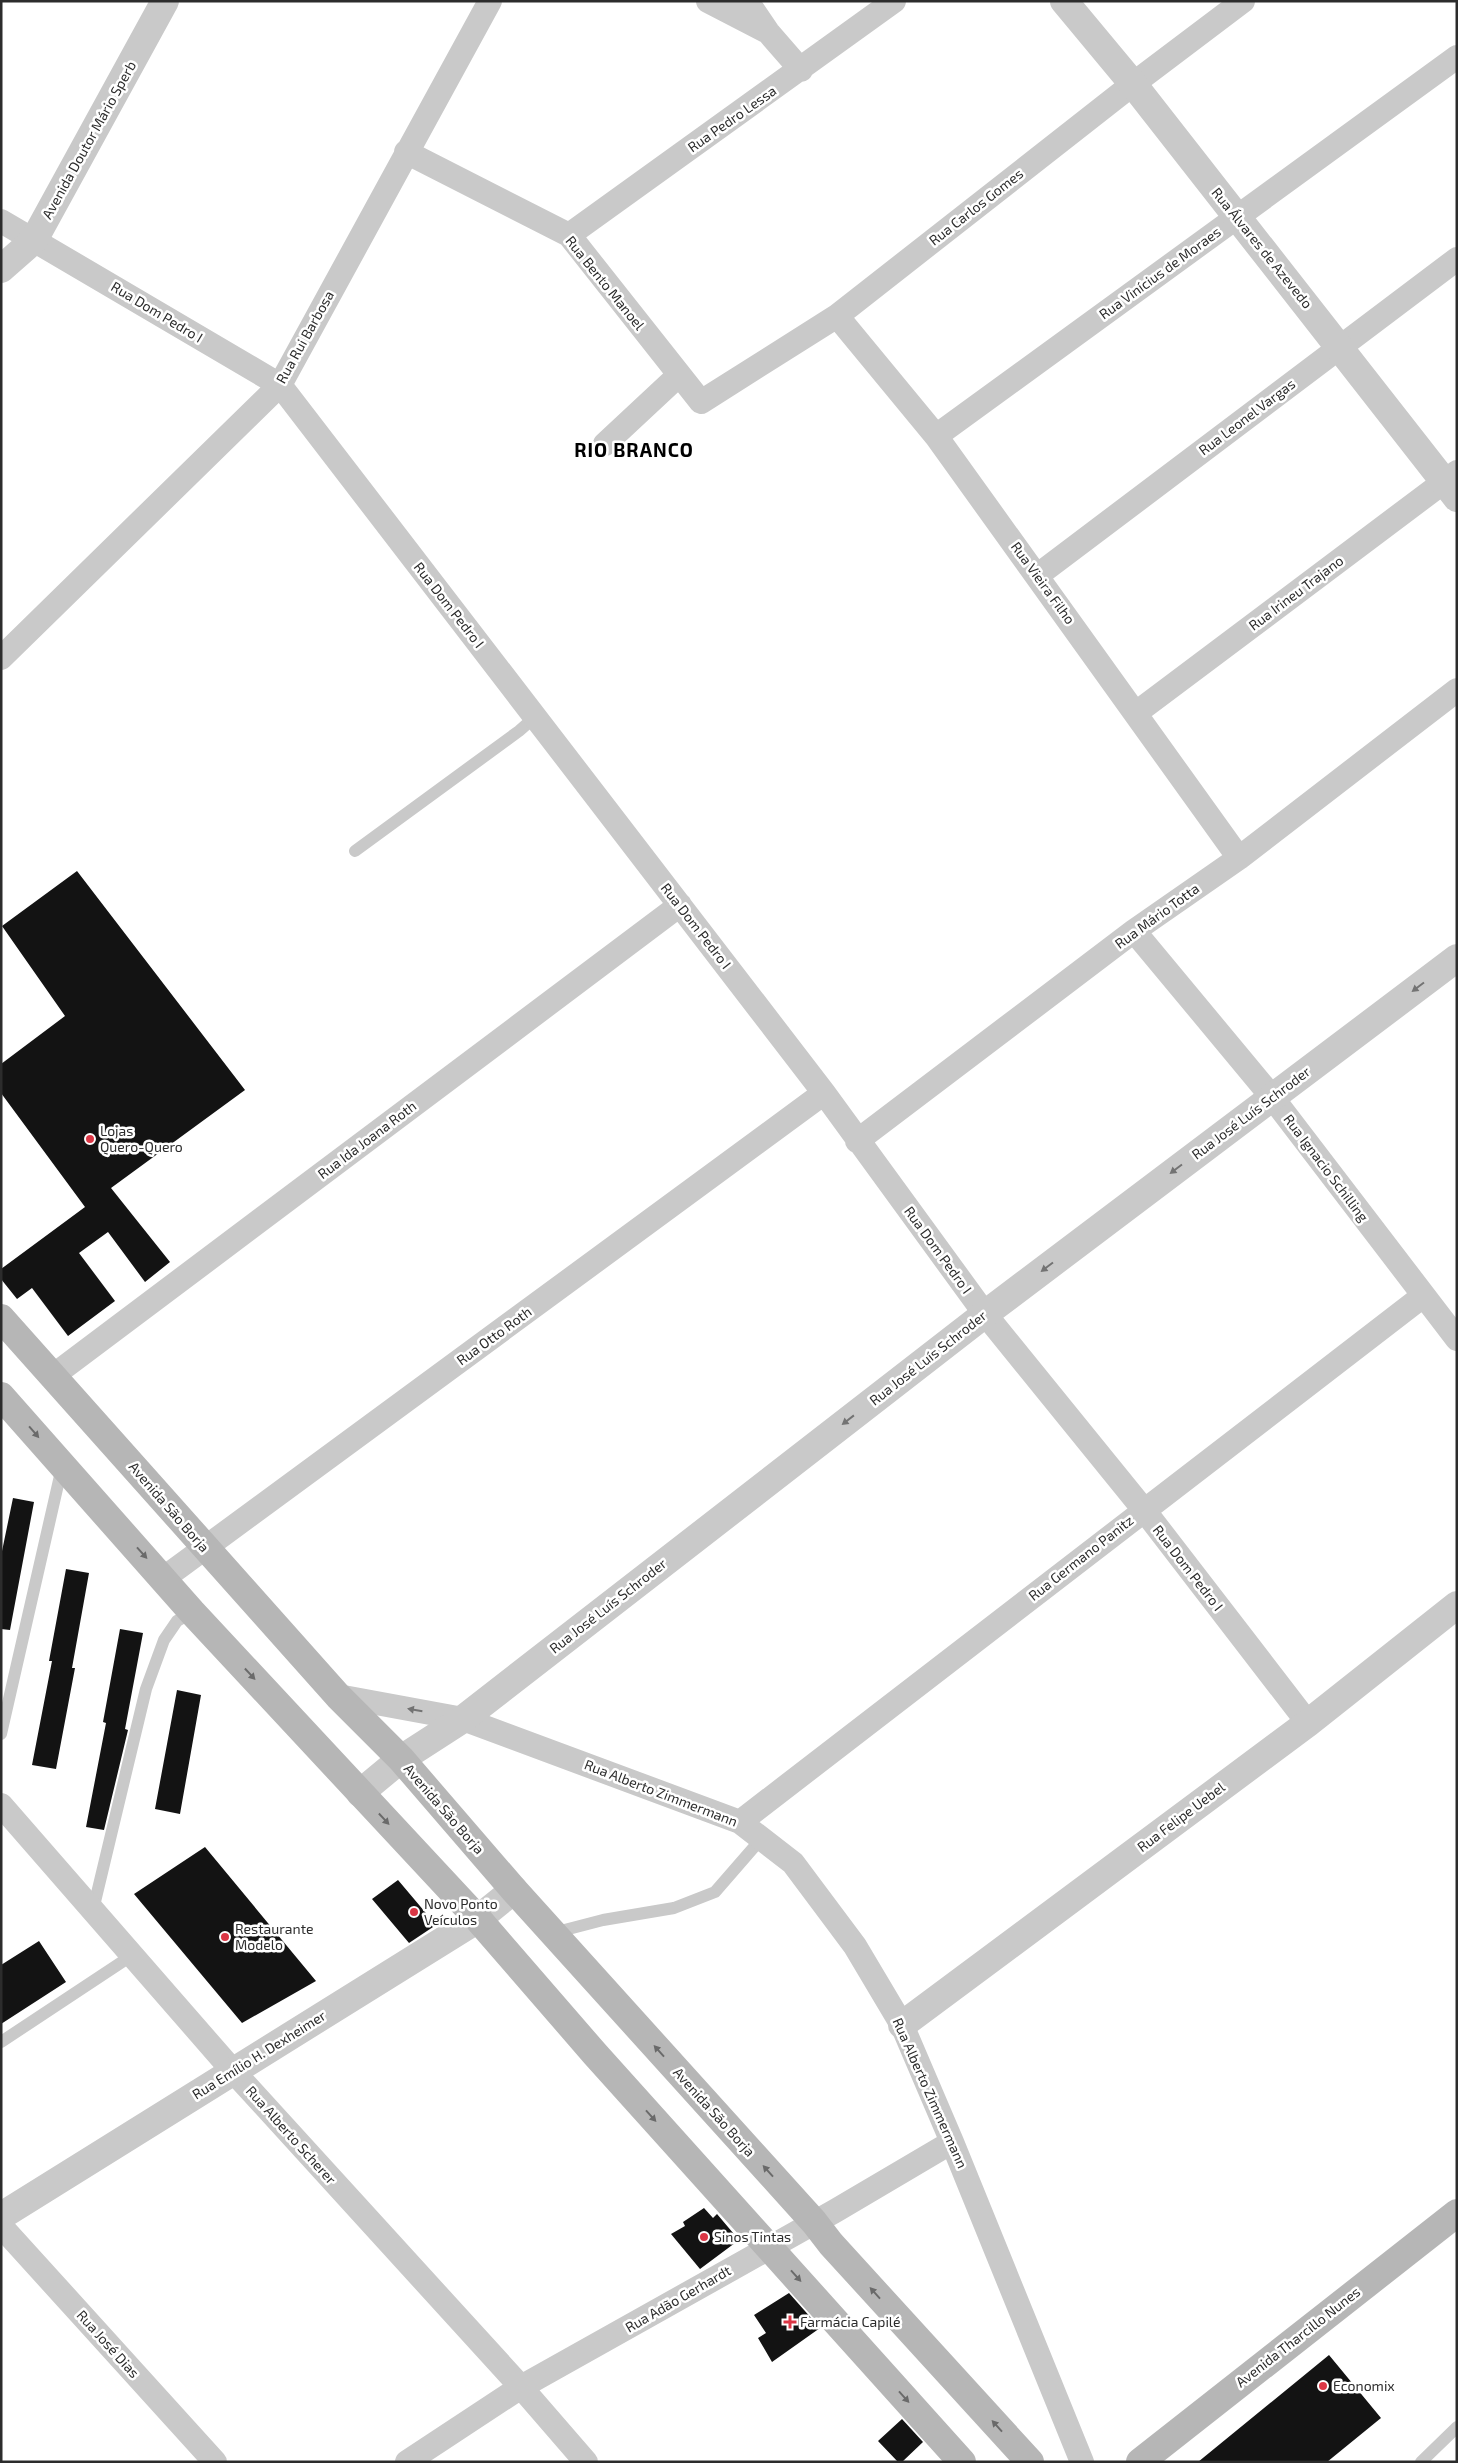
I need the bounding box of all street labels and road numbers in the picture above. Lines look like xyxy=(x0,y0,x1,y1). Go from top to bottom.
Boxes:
street label: Avenida Doutor Mário Sperb xyxy=(38,58,139,222)
street label: Rua Pedro Lessa xyxy=(684,82,779,155)
street label: Rua Carlos Gomes xyxy=(925,165,1026,249)
street label: Rua Álvares de Azevedo xyxy=(1208,184,1316,311)
street label: Rua Vinícius de Moraes xyxy=(1096,223,1224,322)
street label: Rua Bento Manoel xyxy=(562,232,649,334)
street label: Rua Dom Pedro I xyxy=(108,278,206,346)
street label: Rua Rui Barbosa xyxy=(272,287,337,386)
street label: Rua Leonel Vargas xyxy=(1195,375,1298,458)
street label: Rua Vieira Filho xyxy=(1008,538,1079,627)
street label: Rua Irineu Trajano xyxy=(1245,551,1346,634)
street label: Rua Dom Pedro I xyxy=(411,558,488,651)
street label: Rua Dom Pedro I xyxy=(658,879,735,972)
street label: Rua Mário Totta xyxy=(1111,879,1202,952)
street label: Rua José Luís Schroder xyxy=(1188,1062,1314,1163)
street label: Rua Ida Joana Roth xyxy=(314,1097,419,1182)
street label: Rua Ignacio Schilling xyxy=(1280,1111,1372,1225)
street label: Rua Dom Pedro I xyxy=(901,1203,976,1297)
street label: Rua Otto Roth xyxy=(453,1303,535,1368)
street label: Rua José Luís Schroder xyxy=(866,1306,990,1409)
street label: Avenida São Borja xyxy=(126,1458,213,1555)
street label: Rua Germano Panitz xyxy=(1025,1511,1137,1604)
street label: Rua Dom Pedro I xyxy=(1150,1521,1227,1614)
street label: Rua José Luís Schroder xyxy=(546,1554,670,1657)
street label: Rua Alberto Zimmermann xyxy=(582,1755,740,1830)
street label: Avenida São Borja xyxy=(401,1760,488,1857)
street label: Rua Felipe Uebel xyxy=(1134,1778,1228,1855)
street label: Rua Emílio H. Dexheimer xyxy=(189,2006,329,2103)
street label: Rua Alberto Zimmermann xyxy=(890,2015,971,2171)
street label: Avenida São Borja xyxy=(670,2064,759,2160)
street label: Rua Alberto Scherer xyxy=(243,2082,340,2188)
street label: Rua Adão Gerhardt xyxy=(622,2261,734,2336)
street label: Avenida Tharcillo Nunes xyxy=(1232,2283,1363,2390)
street label: Rua José Dias xyxy=(74,2306,143,2381)

